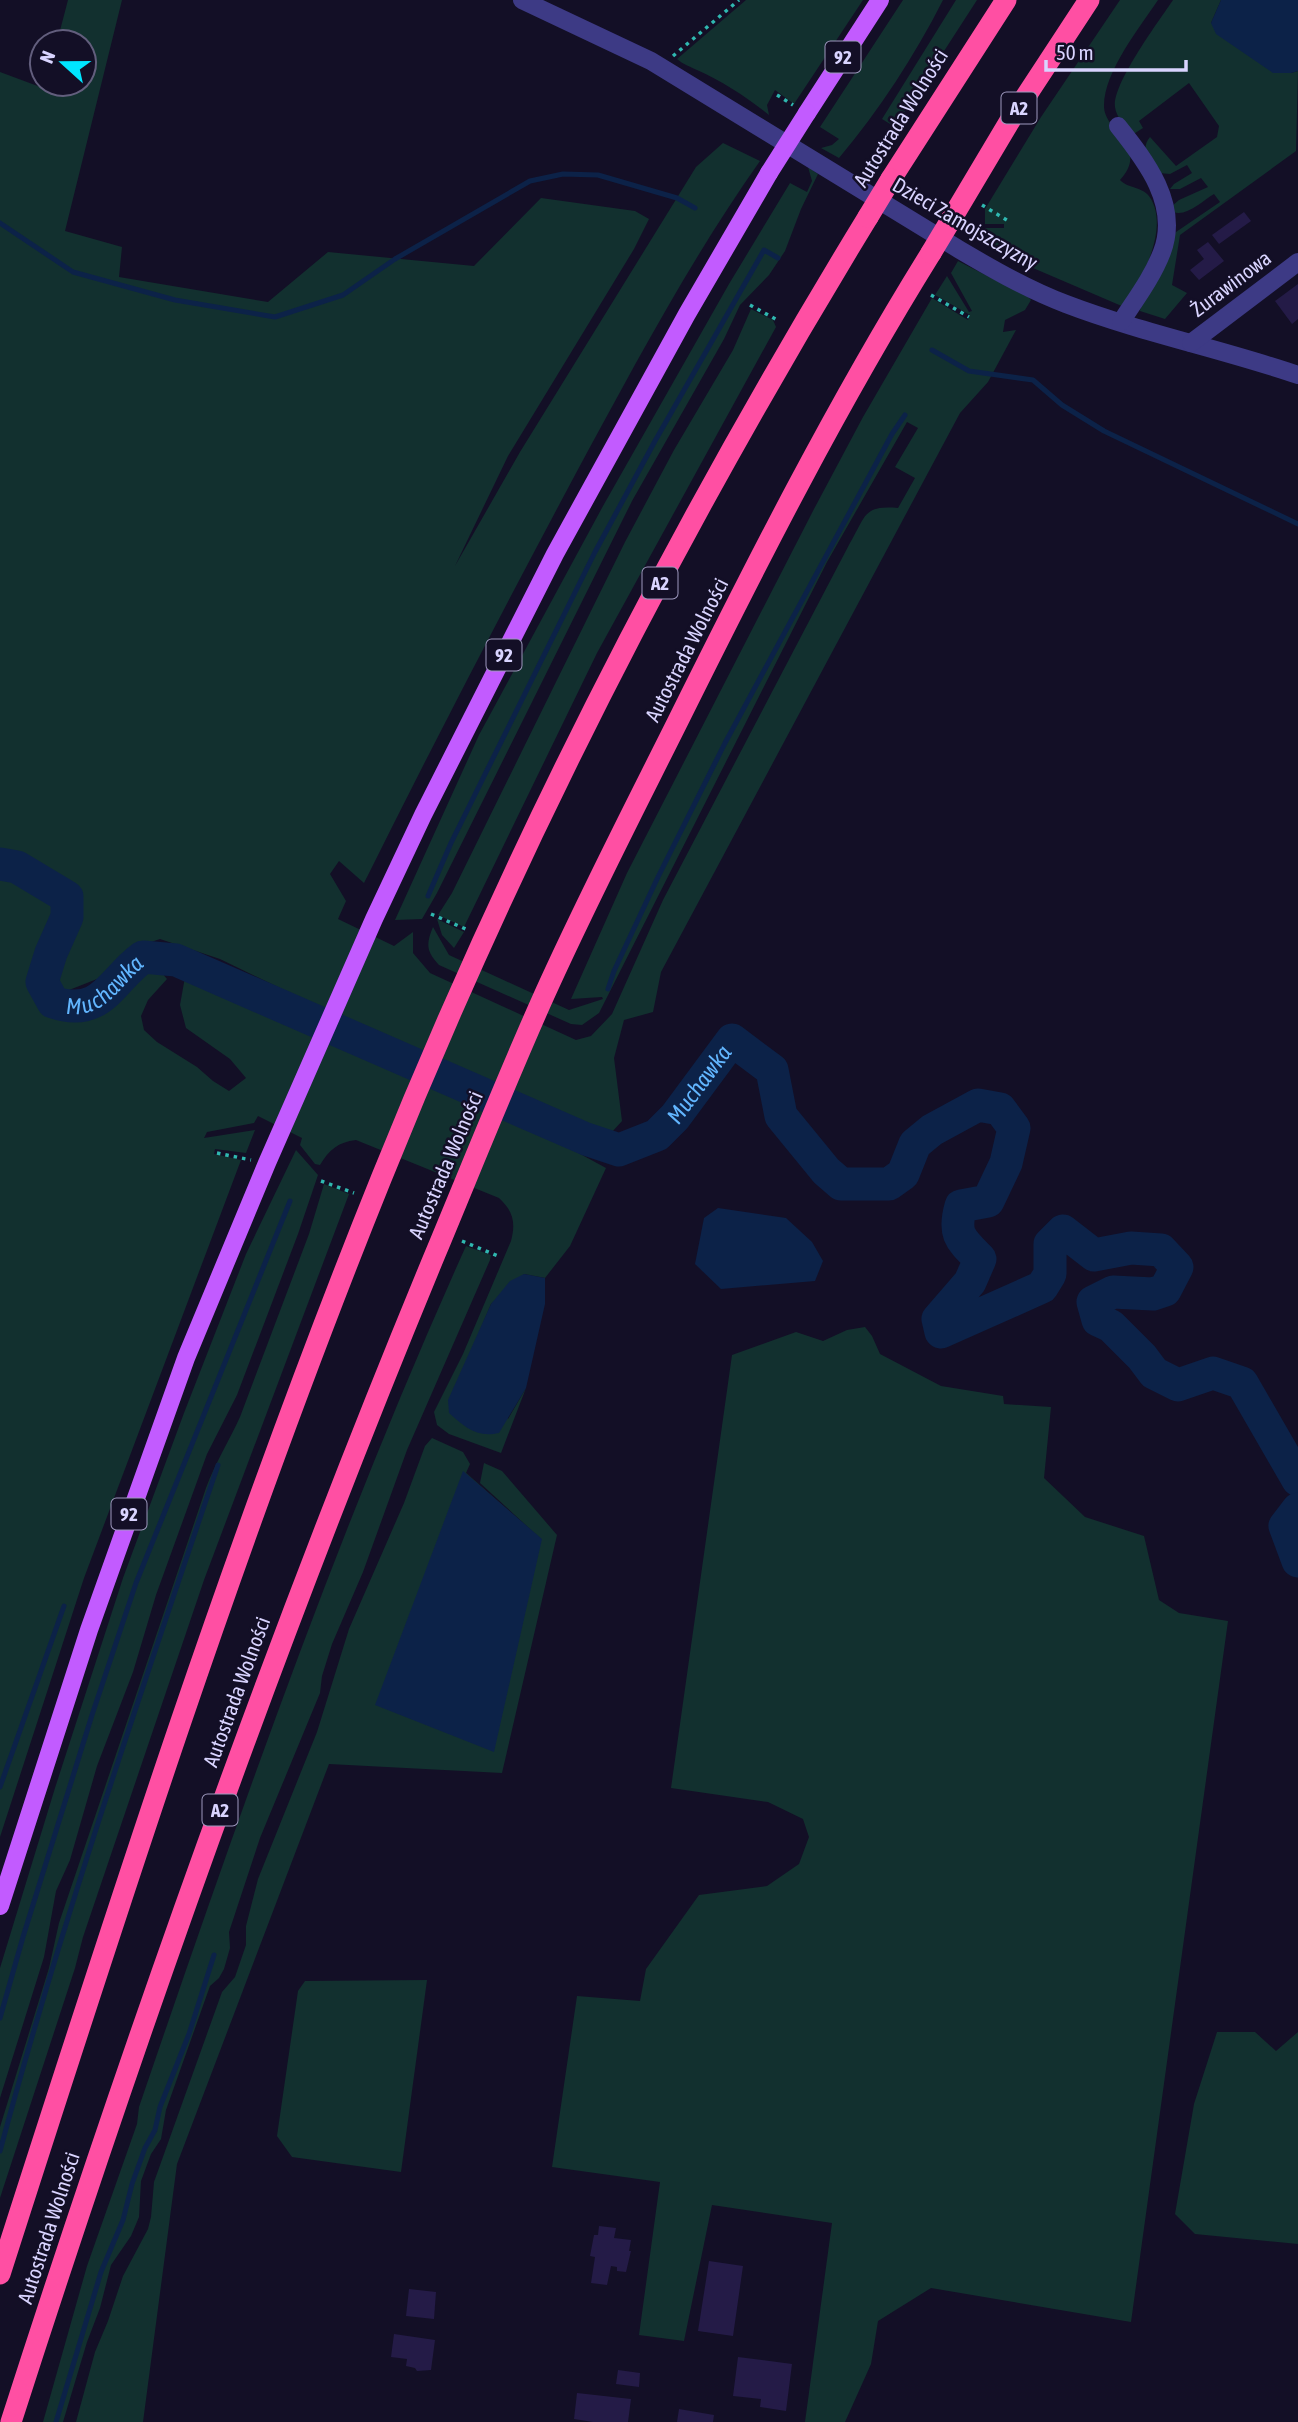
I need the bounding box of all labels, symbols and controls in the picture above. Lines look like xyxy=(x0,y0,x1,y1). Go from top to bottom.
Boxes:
north arrow xyxy=(28,28,98,98)
scale bar xyxy=(1046,28,1186,72)
text: 50 m xyxy=(1056,40,1094,64)
road number: 92 xyxy=(826,41,860,72)
street label: Autostrada Wolności xyxy=(848,44,952,191)
text: N xyxy=(35,48,59,66)
road number: A2 xyxy=(1002,92,1036,124)
street label: Dzieci Zamojszczyzny xyxy=(889,172,1042,275)
street label: Żurawinowa xyxy=(1185,245,1275,321)
road number: A2 xyxy=(642,568,678,598)
street label: Autostrada Wolności xyxy=(640,574,733,725)
road number: 92 xyxy=(486,640,522,670)
water label: Muchawka xyxy=(66,950,148,1019)
water label: Muchawka xyxy=(662,1040,737,1129)
street label: Autostrada Wolności xyxy=(403,1087,487,1242)
road number: 92 xyxy=(111,1498,146,1530)
street label: Autostrada Wolności xyxy=(198,1613,274,1770)
road number: A2 xyxy=(202,1794,238,1826)
street label: Autostrada Wolności xyxy=(12,2149,84,2306)

